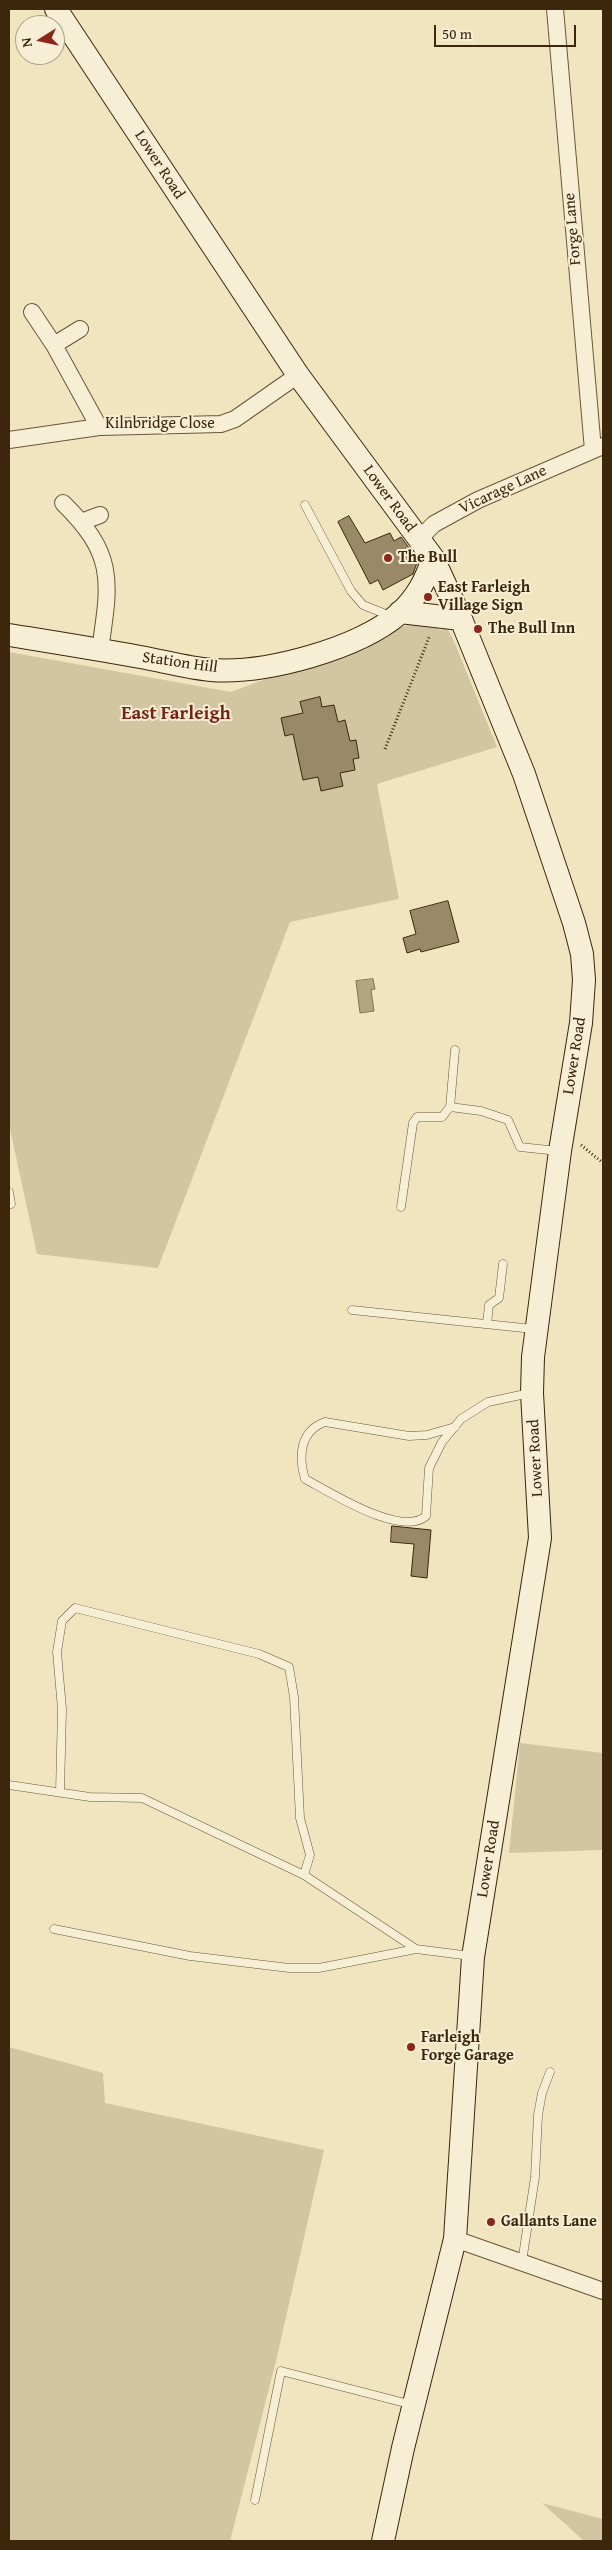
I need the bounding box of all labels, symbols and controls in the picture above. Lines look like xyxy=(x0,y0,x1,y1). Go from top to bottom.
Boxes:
north arrow xyxy=(15,15,65,65)
scale bar xyxy=(437,15,580,47)
text: 50 m xyxy=(442,23,472,44)
text: N xyxy=(16,36,37,49)
street label: Lower Road xyxy=(130,127,188,203)
street label: Forge Lane xyxy=(560,192,586,266)
street label: Kilnbridge Close xyxy=(105,414,215,434)
street label: Vicarage Lane xyxy=(456,461,550,519)
street label: Lower Road xyxy=(358,462,420,536)
place label: The Bull xyxy=(398,548,457,568)
marker: The Bull xyxy=(382,552,394,564)
place label: East Farleigh Village Sign xyxy=(438,578,530,616)
marker: East Farleigh Village Sign xyxy=(422,591,434,603)
place label: The Bull Inn xyxy=(488,619,575,639)
marker: The Bull Inn xyxy=(472,623,484,635)
street label: Station Hill xyxy=(141,648,219,678)
district label: East Farleigh xyxy=(121,703,231,725)
street label: Lower Road xyxy=(559,1016,591,1096)
street label: Lower Road xyxy=(524,1419,548,1497)
street label: Lower Road xyxy=(473,1819,505,1899)
place label: Farleigh Forge Garage xyxy=(421,2028,514,2066)
marker: Farleigh Forge Garage xyxy=(405,2041,417,2053)
place label: Gallants Lane xyxy=(501,2212,597,2232)
marker: Gallants Lane xyxy=(485,2216,497,2228)

